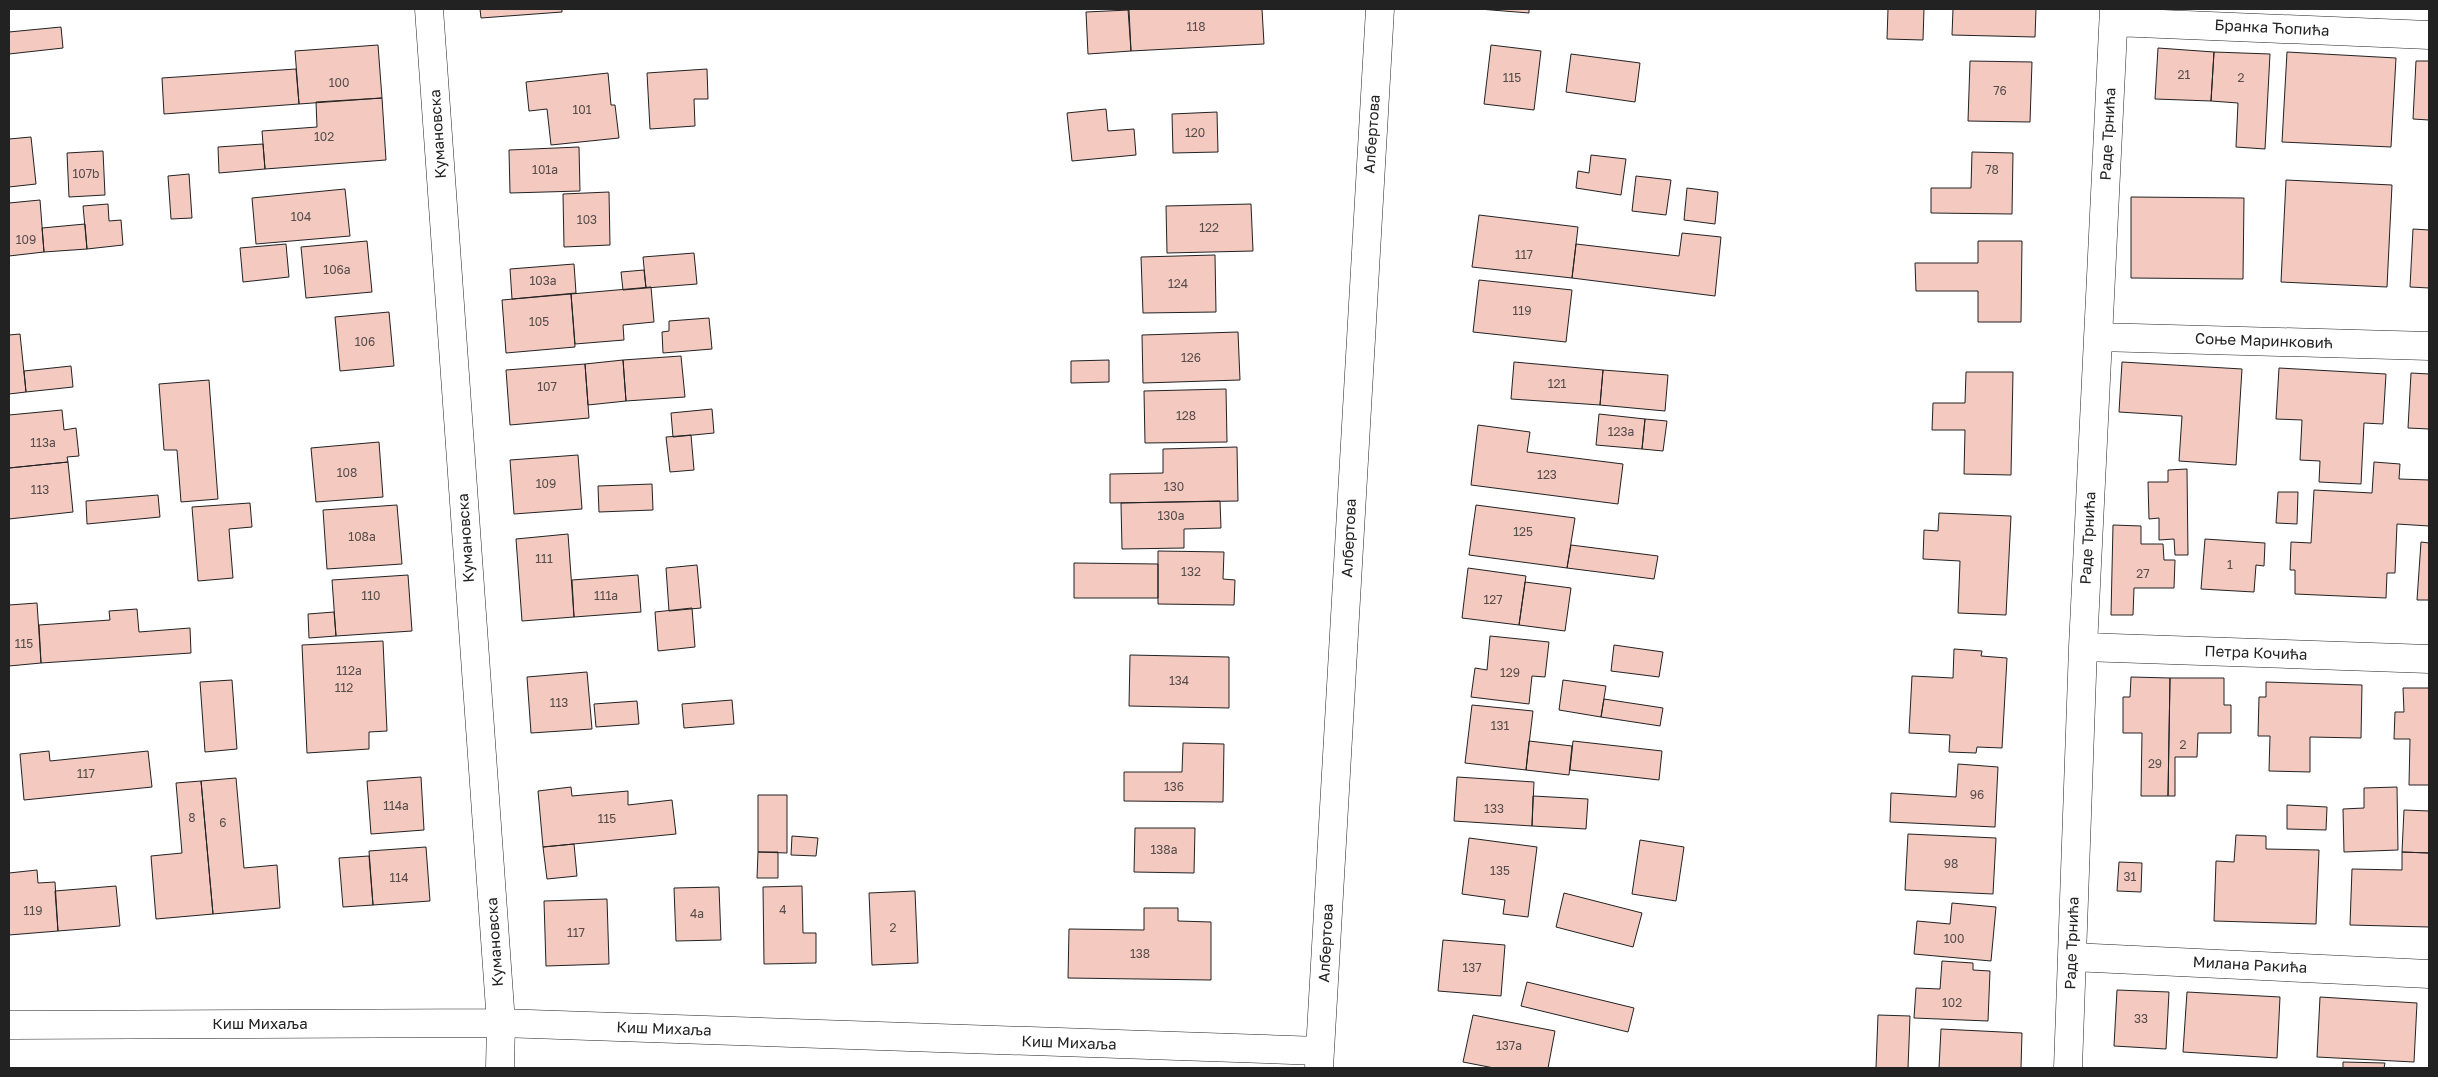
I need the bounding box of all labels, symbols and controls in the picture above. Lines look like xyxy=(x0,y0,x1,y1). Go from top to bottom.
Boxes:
street label: Бранка Ћопића xyxy=(2214,15,2330,39)
house number: 118 xyxy=(1187,19,1205,34)
house number: 21 xyxy=(2178,67,2191,82)
house number: 115 xyxy=(1503,70,1521,85)
house number: 2 xyxy=(2238,70,2245,85)
house number: 100 xyxy=(329,75,349,90)
house number: 76 xyxy=(1993,83,2007,98)
street label: Раде Трнића xyxy=(2096,87,2118,181)
street label: Кумановска xyxy=(425,89,449,179)
street label: Албертова xyxy=(1359,94,1383,174)
house number: 101 xyxy=(572,102,592,117)
house number: 120 xyxy=(1185,125,1205,140)
house number: 102 xyxy=(314,129,334,144)
house number: 101a xyxy=(532,162,558,177)
house number: 78 xyxy=(1985,162,1999,177)
house number: 107b xyxy=(72,166,100,181)
house number: 104 xyxy=(291,209,311,224)
house number: 103 xyxy=(577,212,597,227)
house number: 122 xyxy=(1199,220,1219,235)
house number: 109 xyxy=(16,232,36,247)
house number: 117 xyxy=(1515,247,1533,262)
house number: 106a xyxy=(323,262,351,277)
house number: 103a xyxy=(529,273,557,288)
house number: 124 xyxy=(1168,276,1188,291)
house number: 119 xyxy=(1513,303,1531,318)
house number: 105 xyxy=(529,314,549,329)
street label: Соње Маринковић xyxy=(2195,329,2333,351)
house number: 106 xyxy=(355,334,375,349)
house number: 126 xyxy=(1181,350,1201,365)
house number: 121 xyxy=(1548,376,1566,391)
house number: 107 xyxy=(537,379,557,394)
house number: 128 xyxy=(1176,408,1196,423)
house number: 123a xyxy=(1608,424,1634,439)
house number: 113a xyxy=(30,435,56,450)
house number: 108 xyxy=(337,465,357,480)
house number: 123 xyxy=(1537,467,1557,482)
house number: 109 xyxy=(536,476,556,491)
house number: 130 xyxy=(1164,479,1184,494)
house number: 113 xyxy=(31,482,49,497)
street label: Раде Трнића xyxy=(2076,491,2098,585)
street label: Кумановска xyxy=(453,493,477,583)
street label: Албертова xyxy=(1337,498,1359,578)
house number: 130a xyxy=(1157,508,1185,523)
house number: 125 xyxy=(1513,524,1533,539)
house number: 108a xyxy=(348,529,376,544)
house number: 111 xyxy=(535,551,553,566)
house number: 1 xyxy=(2227,557,2233,572)
house number: 132 xyxy=(1181,564,1201,579)
house number: 27 xyxy=(2136,566,2150,581)
house number: 110 xyxy=(361,588,381,603)
house number: 111a xyxy=(594,588,618,603)
house number: 127 xyxy=(1483,592,1503,607)
house number: 115 xyxy=(15,636,33,651)
street label: Петра Кочића xyxy=(2204,641,2308,663)
house number: 112a xyxy=(336,663,362,678)
house number: 129 xyxy=(1500,665,1520,680)
house number: 134 xyxy=(1169,673,1189,688)
house number: 112 xyxy=(335,680,353,695)
house number: 113 xyxy=(550,695,568,710)
house number: 131 xyxy=(1491,718,1510,733)
house number: 2 xyxy=(2180,737,2187,752)
house number: 29 xyxy=(2148,756,2162,771)
house number: 117 xyxy=(77,766,95,781)
house number: 136 xyxy=(1164,779,1184,794)
house number: 96 xyxy=(1970,787,1984,802)
house number: 114a xyxy=(383,798,409,813)
house number: 133 xyxy=(1484,801,1504,816)
house number: 8 xyxy=(188,810,196,825)
house number: 115 xyxy=(598,811,616,826)
house number: 6 xyxy=(219,815,227,830)
house number: 138a xyxy=(1151,842,1177,857)
house number: 98 xyxy=(1944,856,1958,871)
house number: 135 xyxy=(1490,863,1510,878)
house number: 31 xyxy=(2124,869,2137,884)
house number: 114 xyxy=(390,870,408,885)
street label: Раде Трнића xyxy=(2060,896,2082,990)
street label: Кумановска xyxy=(482,897,506,987)
house number: 4 xyxy=(779,902,787,917)
house number: 119 xyxy=(24,903,42,918)
street label: Албертова xyxy=(1314,903,1336,983)
house number: 4a xyxy=(690,906,704,921)
house number: 2 xyxy=(890,920,897,935)
house number: 117 xyxy=(567,925,585,940)
house number: 100 xyxy=(1944,931,1964,946)
house number: 138 xyxy=(1130,946,1150,961)
street label: Милана Ракића xyxy=(2192,952,2308,976)
house number: 137 xyxy=(1462,960,1482,975)
house number: 102 xyxy=(1942,995,1962,1010)
house number: 33 xyxy=(2134,1011,2148,1026)
street label: Киш Михаља xyxy=(212,1014,308,1032)
street label: Киш Михаља xyxy=(616,1017,712,1039)
street label: Киш Михаља xyxy=(1021,1031,1117,1053)
house number: 137a xyxy=(1496,1038,1522,1053)

